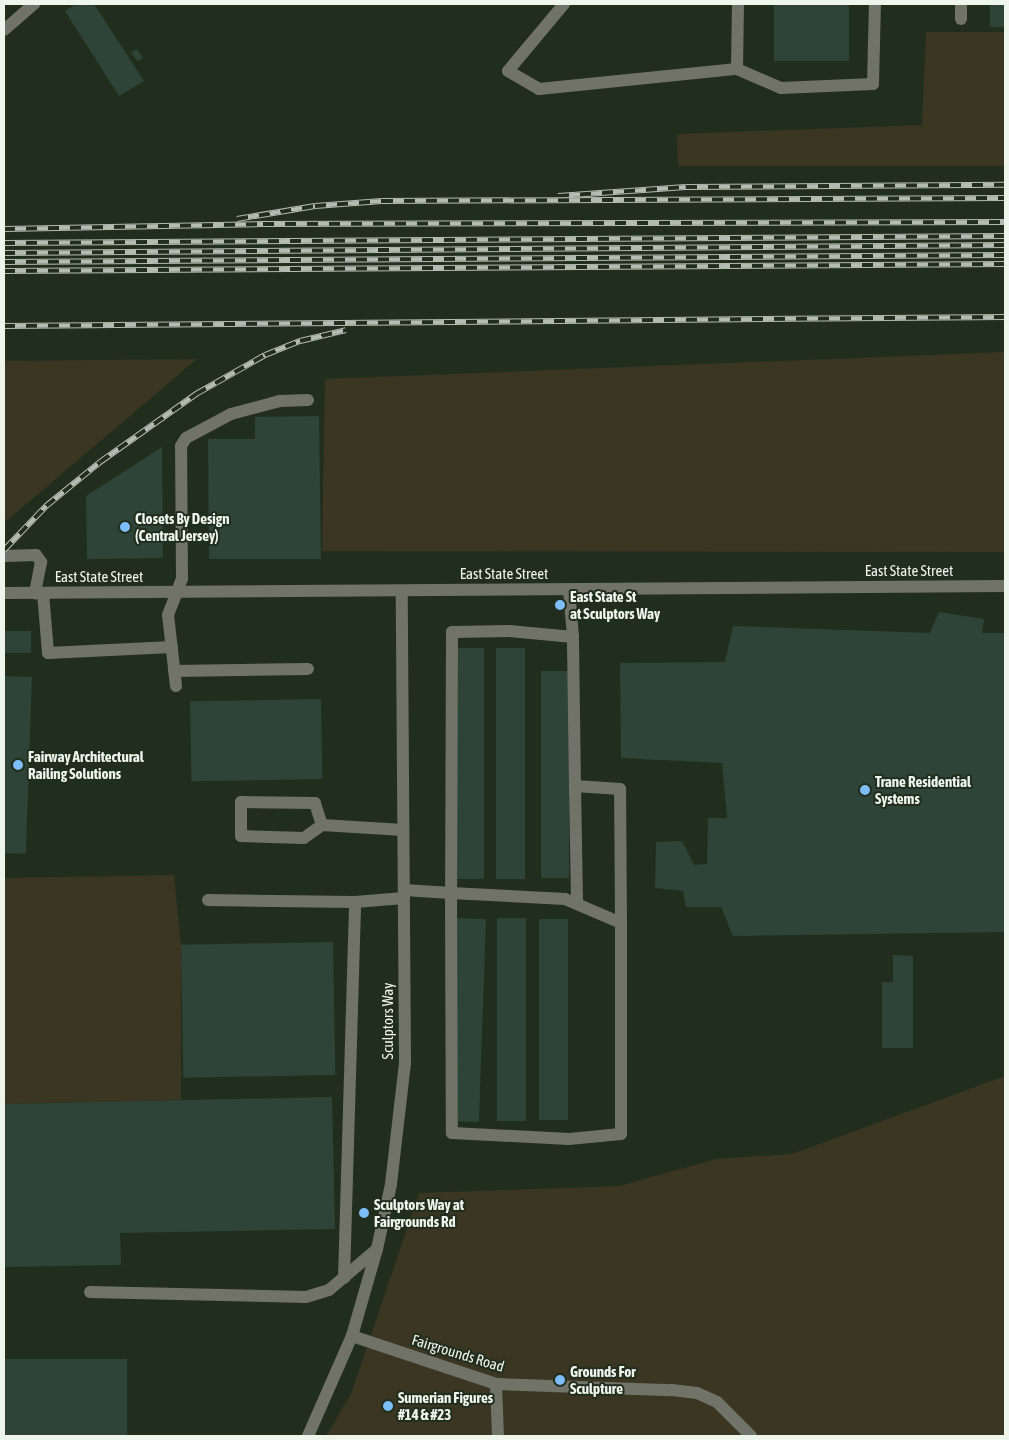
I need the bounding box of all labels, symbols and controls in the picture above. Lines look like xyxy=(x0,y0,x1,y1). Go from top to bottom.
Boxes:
place label: Closets By Design (Central Jersey) xyxy=(135,509,229,544)
marker: Closets By Design (Central Jersey) xyxy=(119,521,131,533)
street label: East State Street xyxy=(865,562,953,580)
street label: East State Street xyxy=(460,565,548,583)
street label: East State Street xyxy=(55,568,143,586)
place label: East State St at Sculptors Way xyxy=(570,587,660,622)
marker: East State St at Sculptors Way xyxy=(554,599,566,611)
place label: Fairway Architectural Railing Solutions xyxy=(28,747,144,782)
marker: Fairway Architectural Railing Solutions xyxy=(12,759,24,771)
place label: Trane Residential Systems xyxy=(875,772,971,807)
marker: Trane Residential Systems xyxy=(859,784,871,796)
street label: Sculptors Way xyxy=(379,983,397,1059)
place label: Sculptors Way at Fairgrounds Rd xyxy=(374,1195,464,1230)
marker: Sculptors Way at Fairgrounds Rd xyxy=(358,1207,370,1219)
street label: Fairgrounds Road xyxy=(410,1330,506,1376)
place label: Grounds For Sculpture xyxy=(570,1362,636,1397)
marker: Grounds For Sculpture xyxy=(554,1374,566,1386)
place label: Sumerian Figures #14 & #23 xyxy=(398,1388,493,1423)
marker: Sumerian Figures #14 & #23 xyxy=(382,1400,394,1412)

